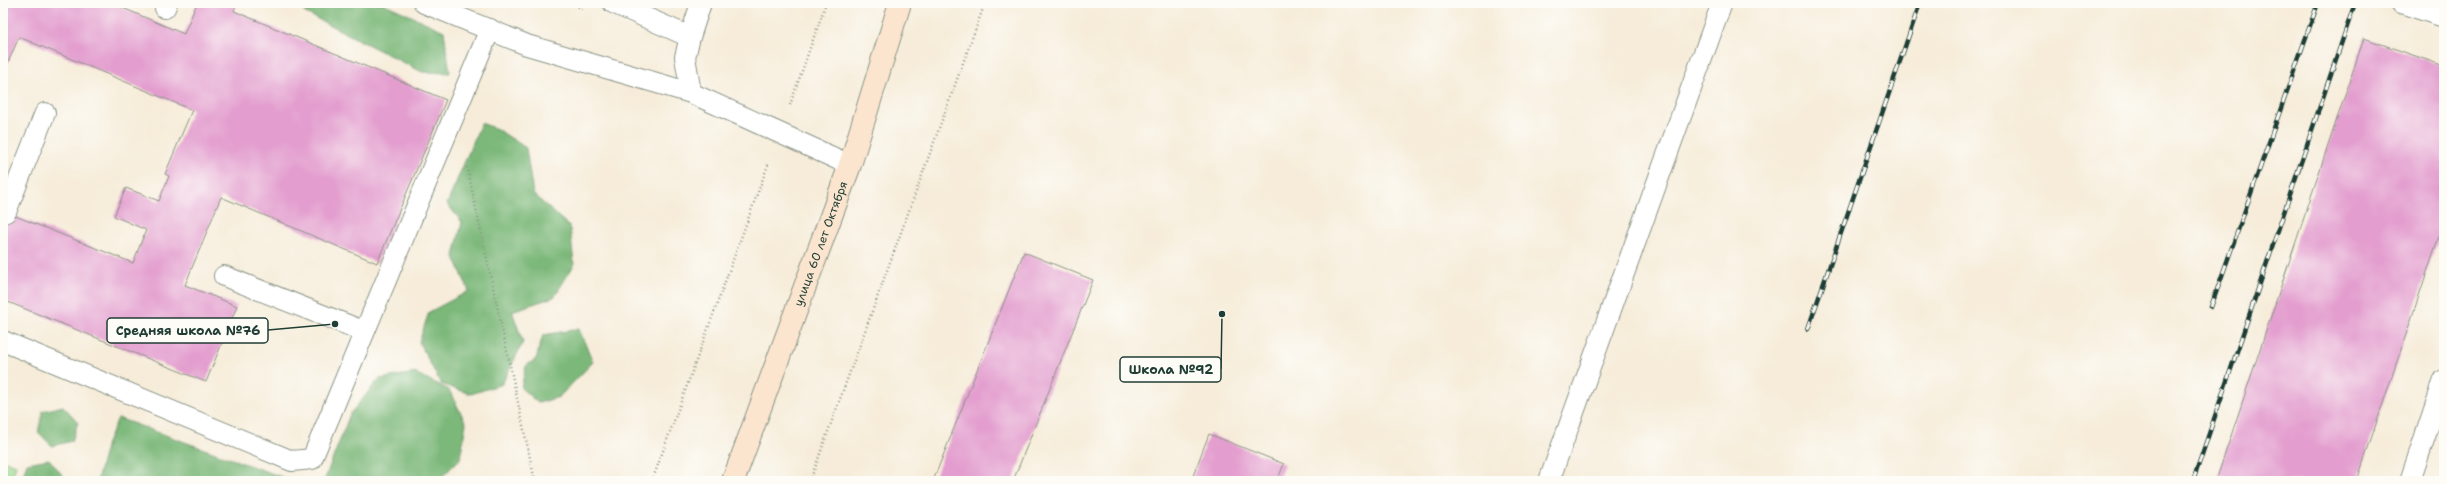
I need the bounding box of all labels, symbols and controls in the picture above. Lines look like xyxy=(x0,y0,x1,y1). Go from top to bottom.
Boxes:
street label: улица 60 лет Октября xyxy=(790,179,851,309)
callout: Средняя школа №76 xyxy=(107,318,268,343)
text: Средняя школа №76 xyxy=(116,322,260,339)
callout: Школа №92 xyxy=(1120,357,1221,382)
text: Школа №92 xyxy=(1129,361,1213,378)

